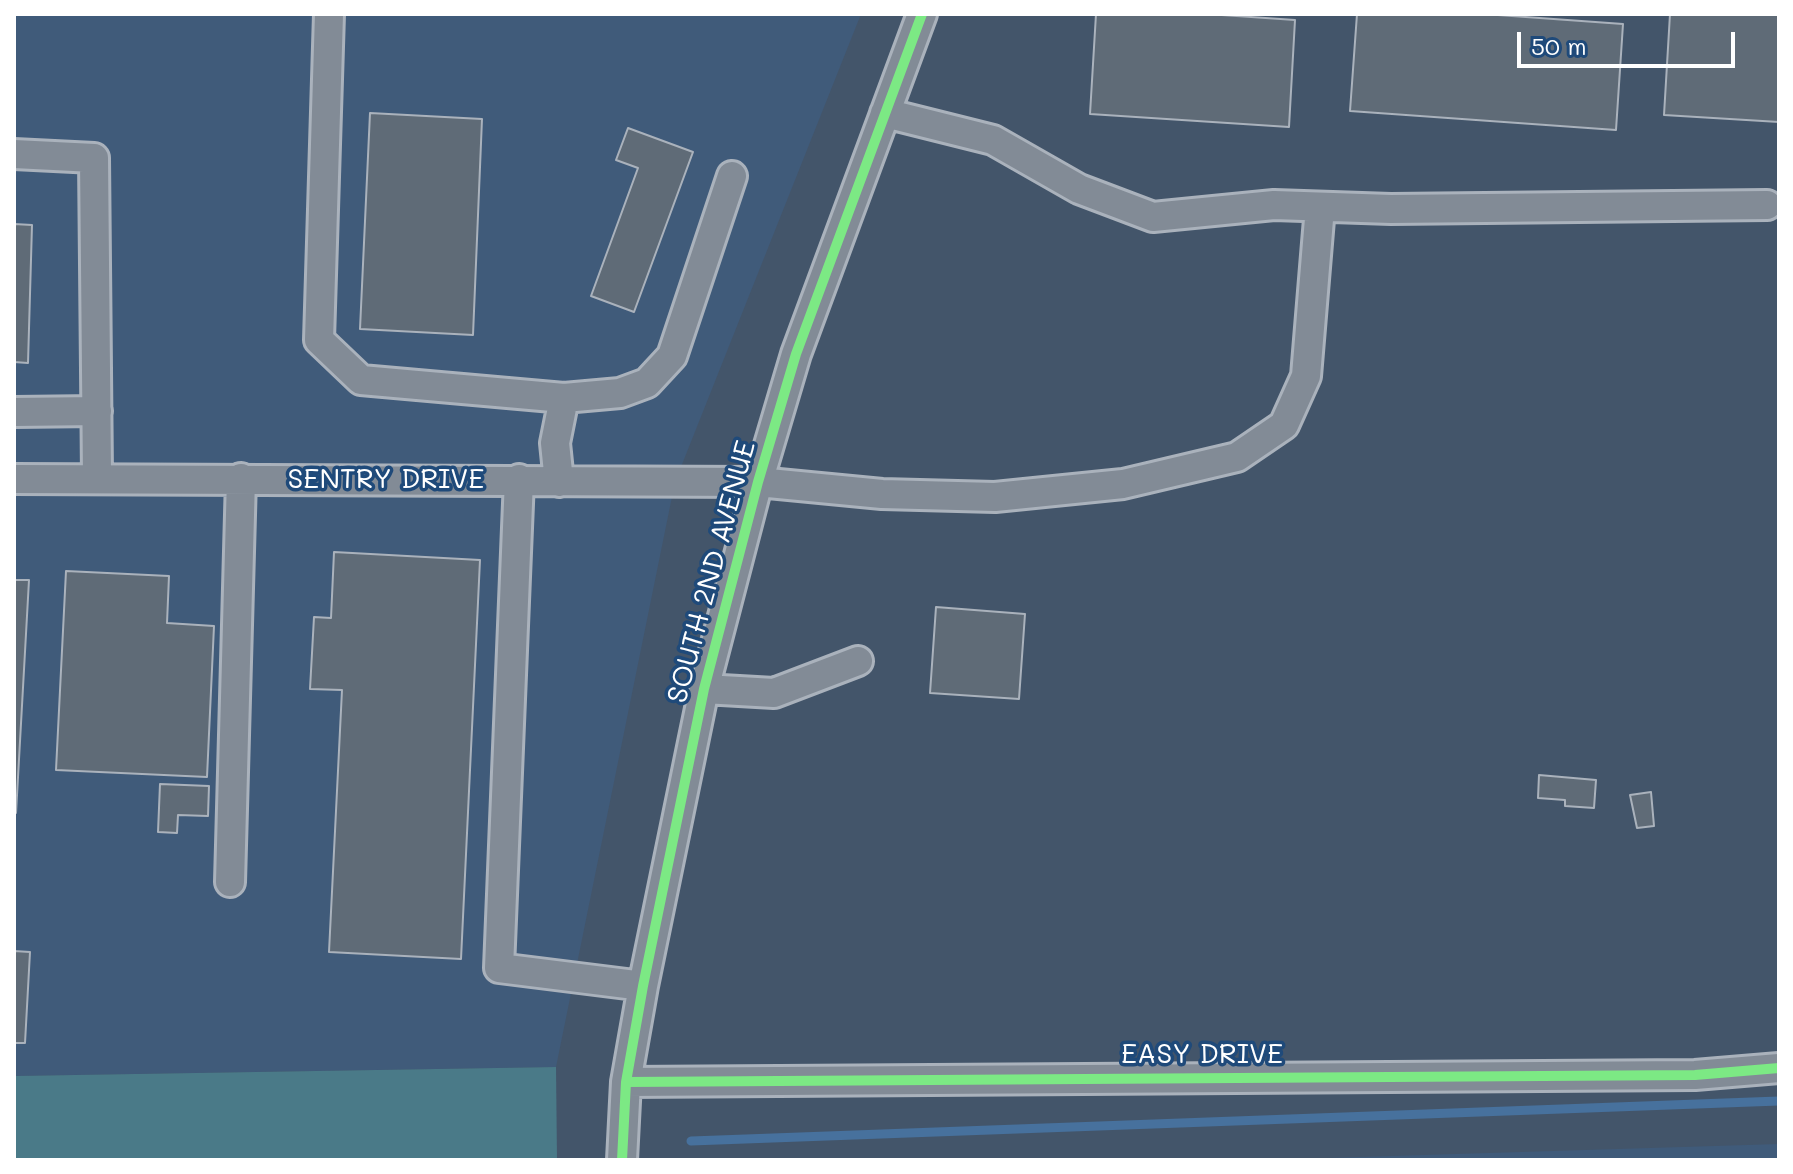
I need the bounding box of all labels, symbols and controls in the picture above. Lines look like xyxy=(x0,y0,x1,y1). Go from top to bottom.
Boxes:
scale bar xyxy=(1521,16,1739,66)
text: 50 m xyxy=(1531,30,1587,61)
street label: SOUTH 2ND AVENUE xyxy=(661,437,763,707)
street label: SENTRY DRIVE xyxy=(288,462,484,496)
street label: EASY DRIVE xyxy=(1121,1037,1283,1071)

